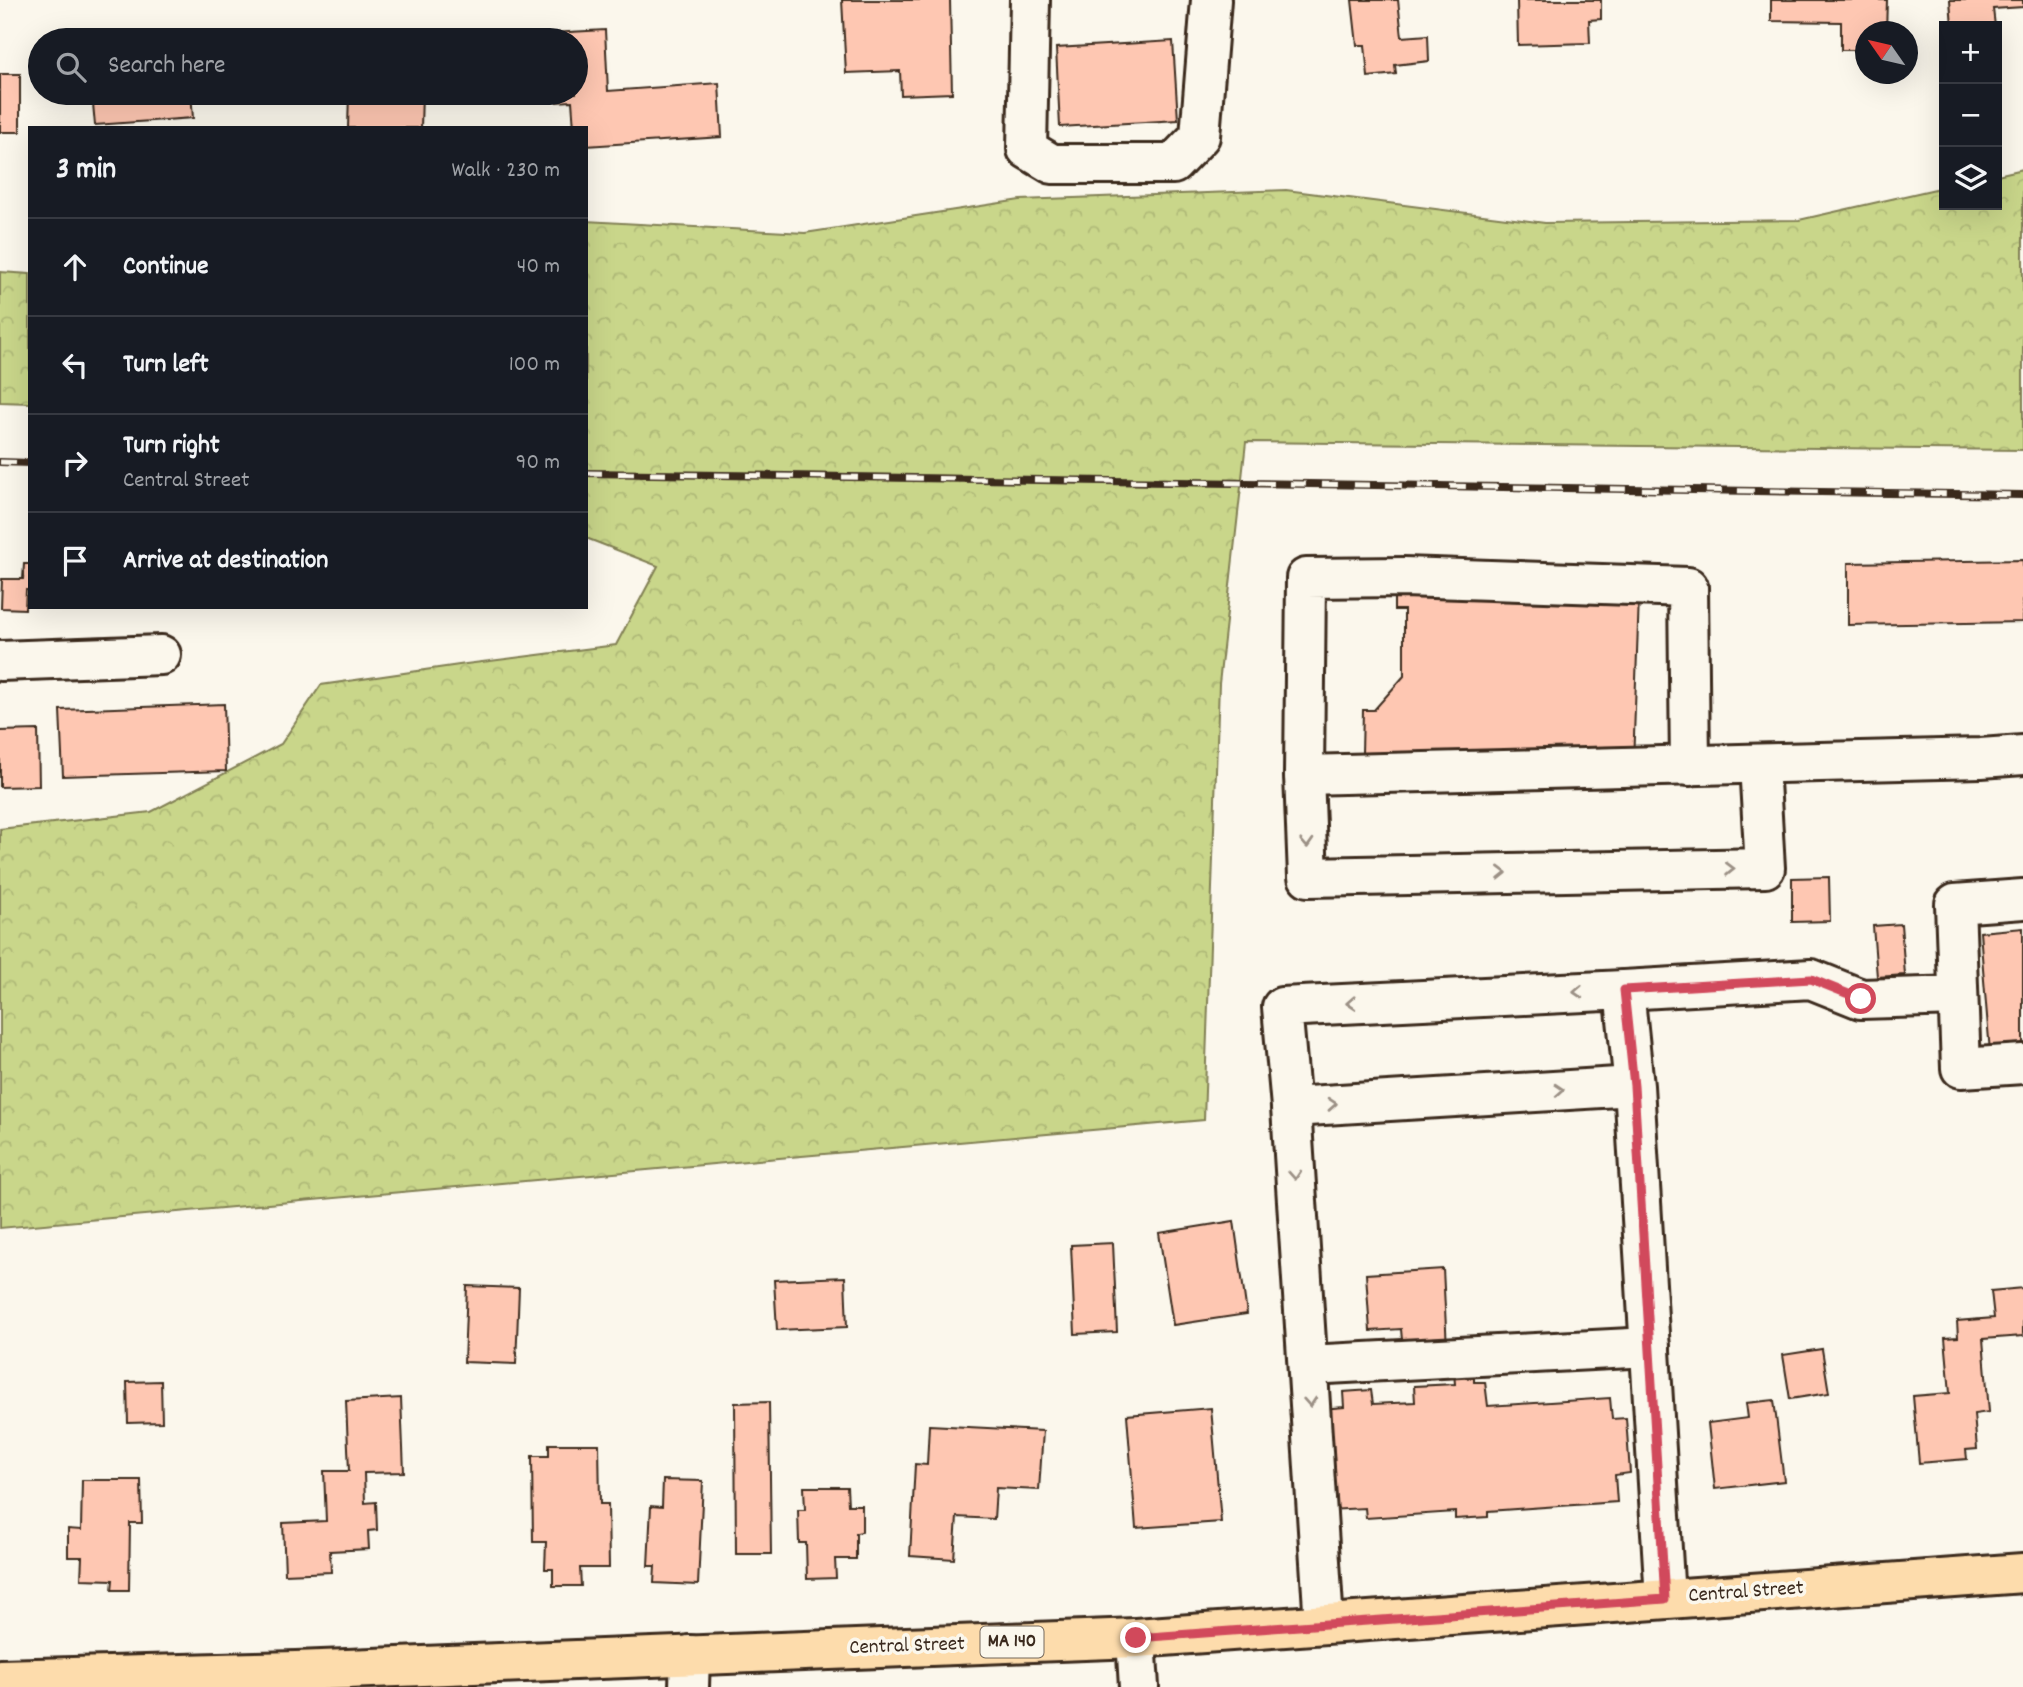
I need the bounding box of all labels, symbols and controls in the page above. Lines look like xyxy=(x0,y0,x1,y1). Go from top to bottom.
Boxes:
north arrow xyxy=(1855,21,1918,84)
map controls xyxy=(1939,21,2002,210)
button: + xyxy=(1939,21,2002,84)
search box xyxy=(28,28,588,105)
icon: search xyxy=(52,48,90,86)
text: Search here xyxy=(108,48,226,85)
button: − xyxy=(1939,84,2002,147)
button: layers xyxy=(1939,147,2002,210)
text: 3 min xyxy=(56,150,116,193)
text: Walk · 230 m xyxy=(451,155,560,188)
icon: ahead xyxy=(56,248,94,286)
text: Continue xyxy=(123,249,208,286)
text: 40 m xyxy=(517,251,560,284)
icon: left xyxy=(56,346,94,384)
text: Turn left xyxy=(123,347,209,384)
text: 100 m xyxy=(509,349,560,382)
text: Turn right xyxy=(123,428,220,465)
icon: right xyxy=(56,444,94,482)
text: 90 m xyxy=(516,447,560,480)
text: Central Street xyxy=(123,465,250,498)
icon: arrive xyxy=(56,542,94,580)
text: Arrive at destination xyxy=(123,543,328,580)
one-way arrow xyxy=(1299,838,1314,849)
one-way arrow xyxy=(1725,861,1736,877)
one-way arrow xyxy=(1498,865,1508,881)
route start xyxy=(1845,983,1876,1014)
one-way arrow xyxy=(1573,985,1584,1000)
one-way arrow xyxy=(1345,996,1356,1011)
one-way arrow xyxy=(1554,1083,1565,1098)
one-way arrow xyxy=(1327,1097,1338,1112)
one-way arrow xyxy=(1287,1170,1302,1181)
one-way arrow xyxy=(1302,1397,1317,1408)
street label: Central Street xyxy=(1687,1574,1805,1612)
route end xyxy=(1120,1622,1151,1653)
road number: MA 140 xyxy=(981,1626,1044,1658)
street label: Central Street xyxy=(849,1630,966,1664)

